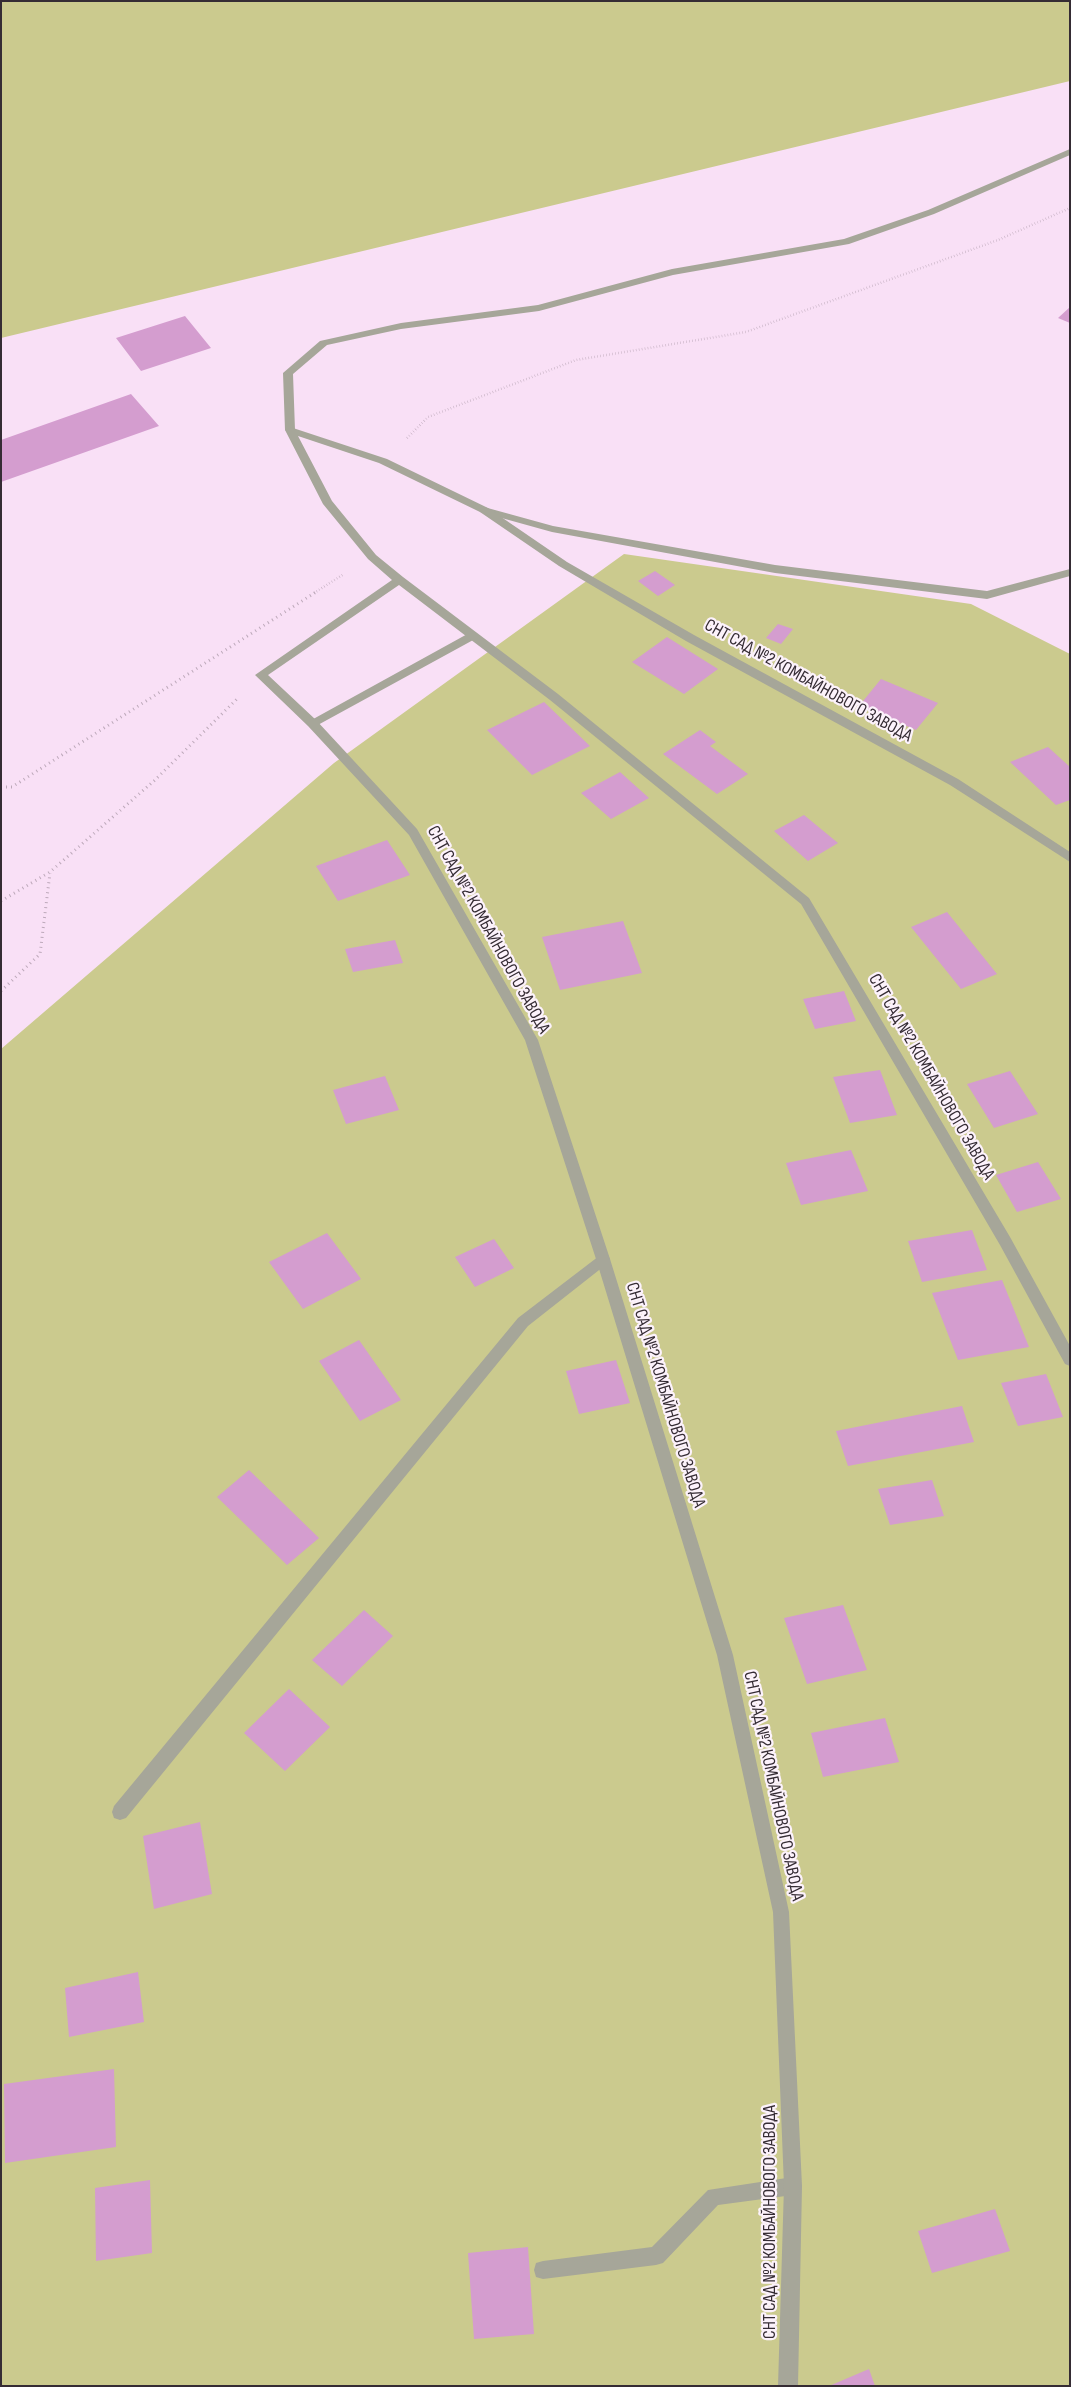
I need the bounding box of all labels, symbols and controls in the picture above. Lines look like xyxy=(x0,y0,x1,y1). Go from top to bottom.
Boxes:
street label: СНТ САД №2 КОМБАЙНОВОГО ЗАВОДА xyxy=(700,615,916,747)
street label: СНТ САД №2 КОМБАЙНОВОГО ЗАВОДА xyxy=(422,822,554,1038)
street label: СНТ САД №2 КОМБАЙНОВОГО ЗАВОДА xyxy=(863,970,999,1184)
street label: СНТ САД №2 КОМБАЙНОВОГО ЗАВОДА xyxy=(620,1280,710,1510)
street label: СНТ САД №2 КОМБАЙНОВОГО ЗАВОДА xyxy=(738,1669,808,1903)
street label: СНТ САД №2 КОМБАЙНОВОГО ЗАВОДА xyxy=(759,2105,781,2339)

